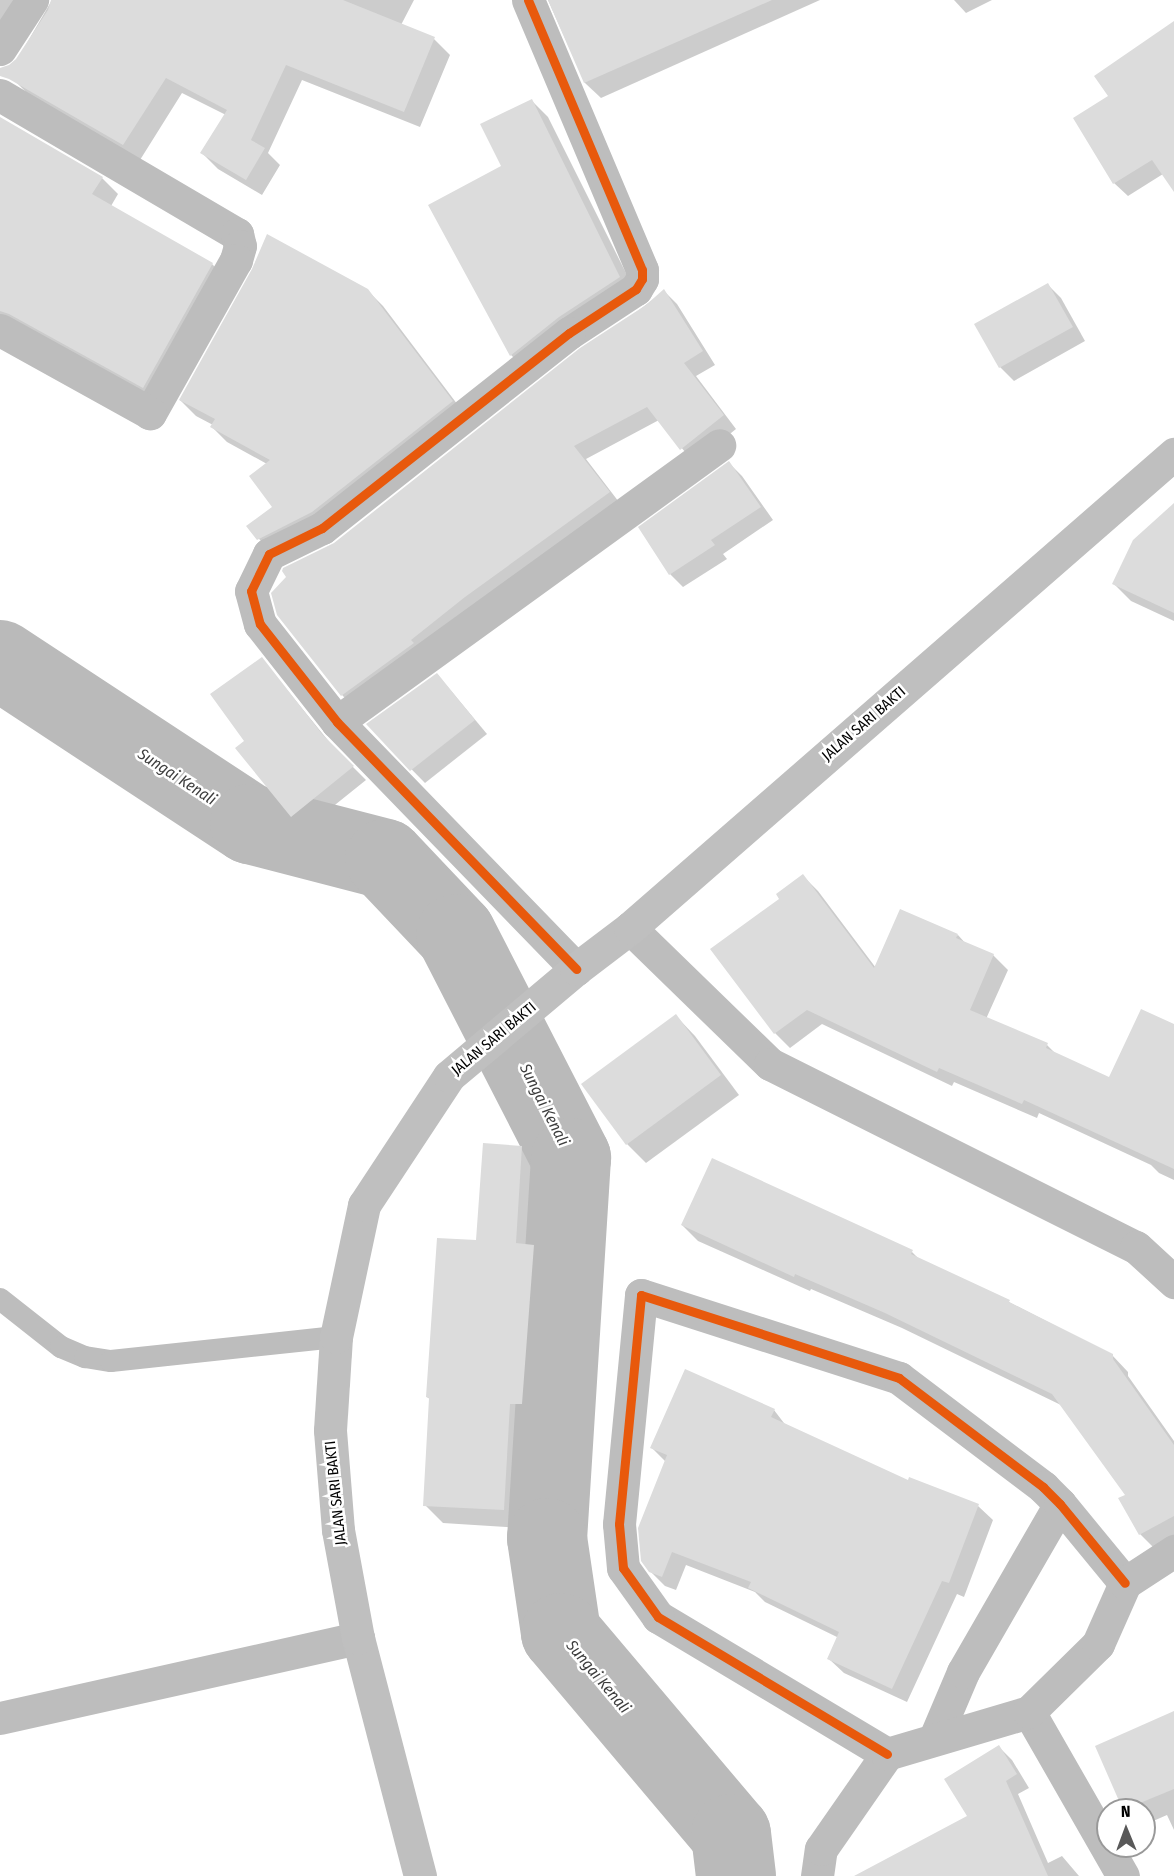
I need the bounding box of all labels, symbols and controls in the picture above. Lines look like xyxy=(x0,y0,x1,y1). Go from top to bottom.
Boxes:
street label: JALAN SARI BAKTI xyxy=(819,683,909,765)
water label: Sungai Kenali xyxy=(134,745,220,809)
street label: JALAN SARI BAKTI xyxy=(448,998,540,1080)
water label: Sungai Kenali xyxy=(515,1061,573,1149)
street label: JALAN SARI BAKTI xyxy=(322,1440,350,1546)
water label: Sungai Kenali xyxy=(562,1637,634,1717)
north arrow xyxy=(1096,1798,1156,1858)
text: N xyxy=(1121,1802,1131,1821)

